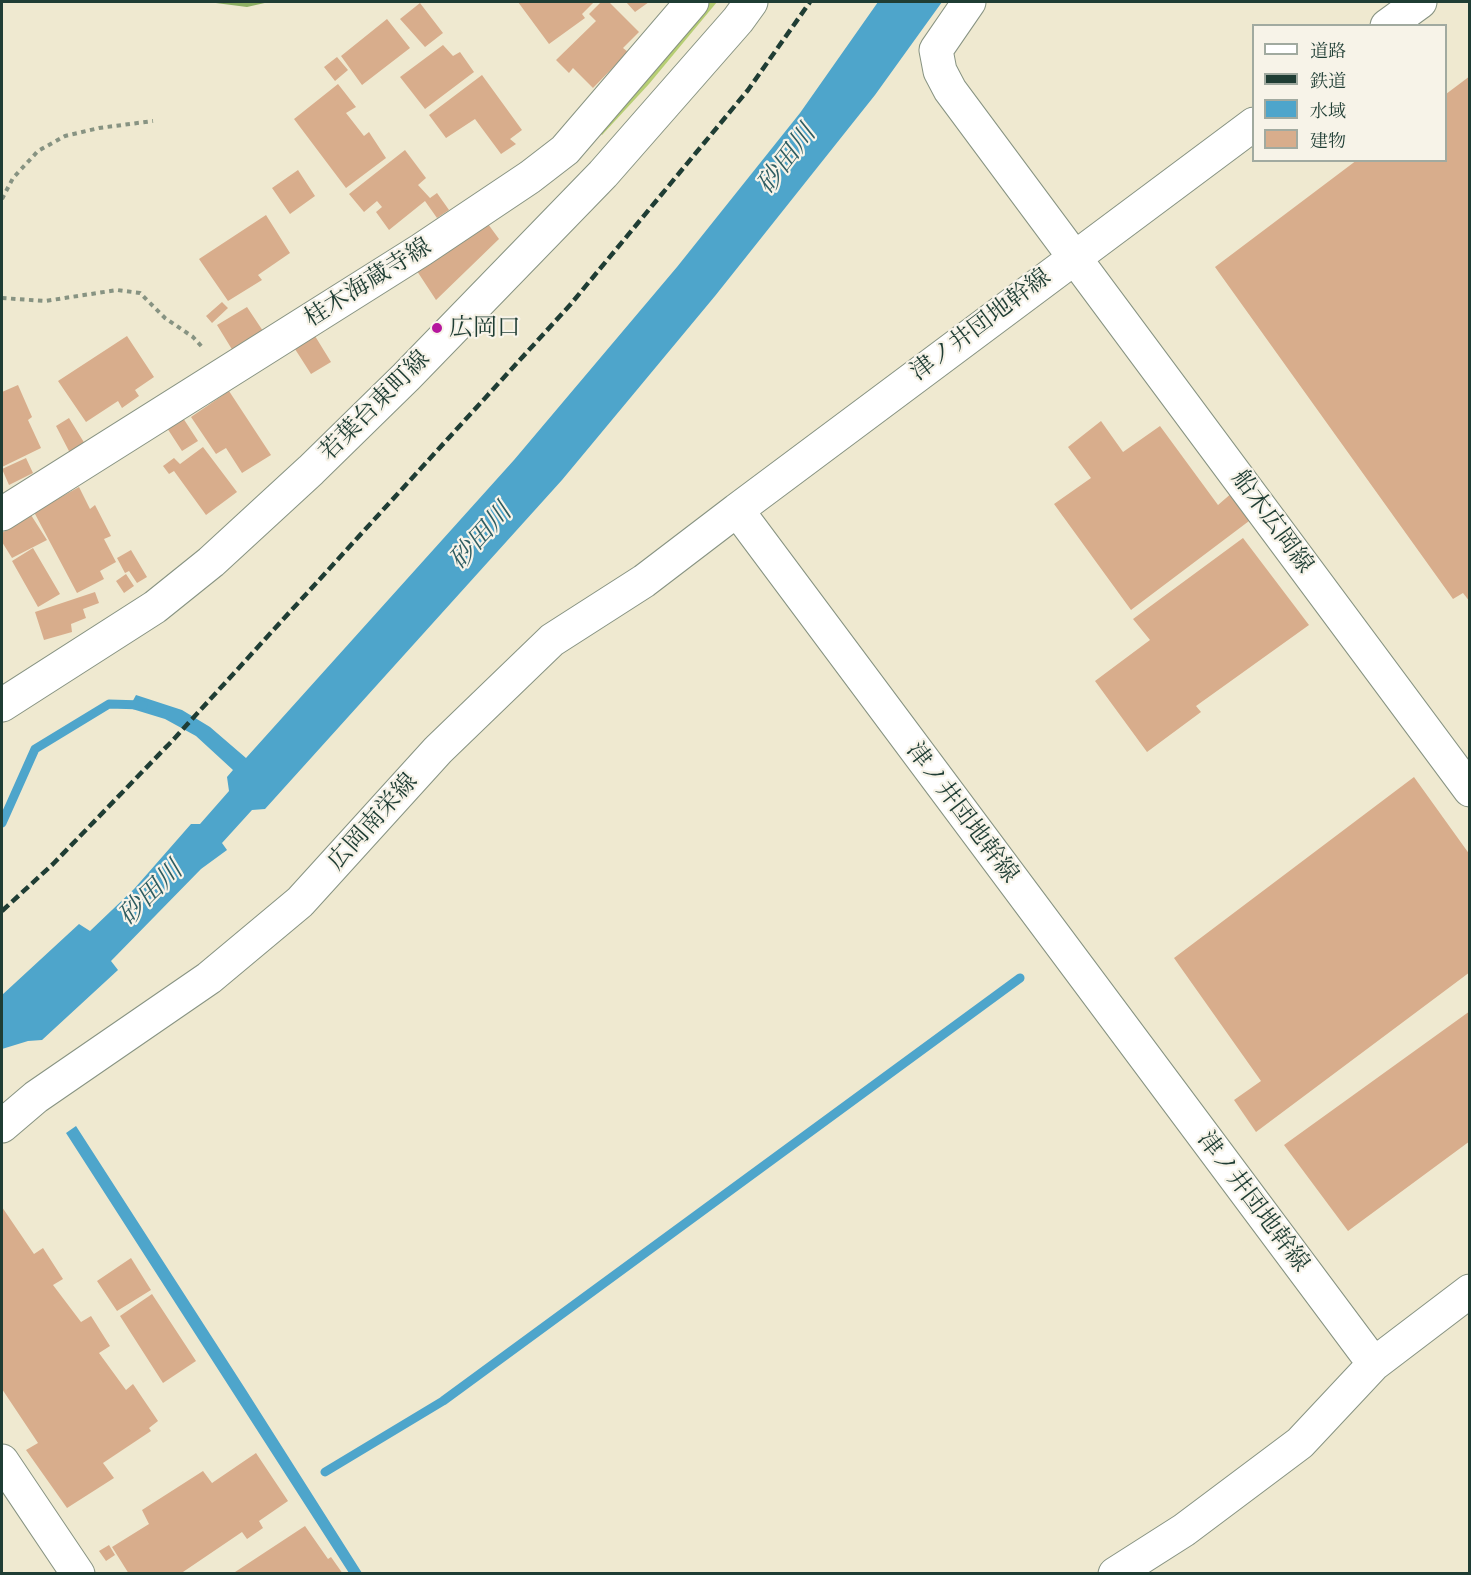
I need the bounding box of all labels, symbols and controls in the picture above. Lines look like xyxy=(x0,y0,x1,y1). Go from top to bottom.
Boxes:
legend xyxy=(1252,24,1447,162)
text: 道路 xyxy=(1310,39,1346,62)
text: 鉄道 xyxy=(1310,69,1346,92)
text: 水域 xyxy=(1310,99,1346,122)
water label: 砂田川 xyxy=(751,119,823,201)
text: 建物 xyxy=(1310,129,1346,152)
street label: 桂木海蔵寺線 xyxy=(299,233,437,333)
street label: 津ノ井団地幹線 xyxy=(905,263,1057,387)
place label: 広岡口 xyxy=(449,314,521,342)
marker: 広岡口 xyxy=(430,321,444,335)
street label: 若葉台東町線 xyxy=(314,345,436,467)
street label: 船木広岡線 xyxy=(1225,465,1319,579)
water label: 砂田川 xyxy=(443,498,519,576)
street label: 津ノ井団地幹線 xyxy=(900,737,1024,889)
street label: 広岡南栄線 xyxy=(322,768,424,876)
water label: 砂田川 xyxy=(112,855,190,933)
street label: 津ノ井団地幹線 xyxy=(1191,1126,1315,1278)

